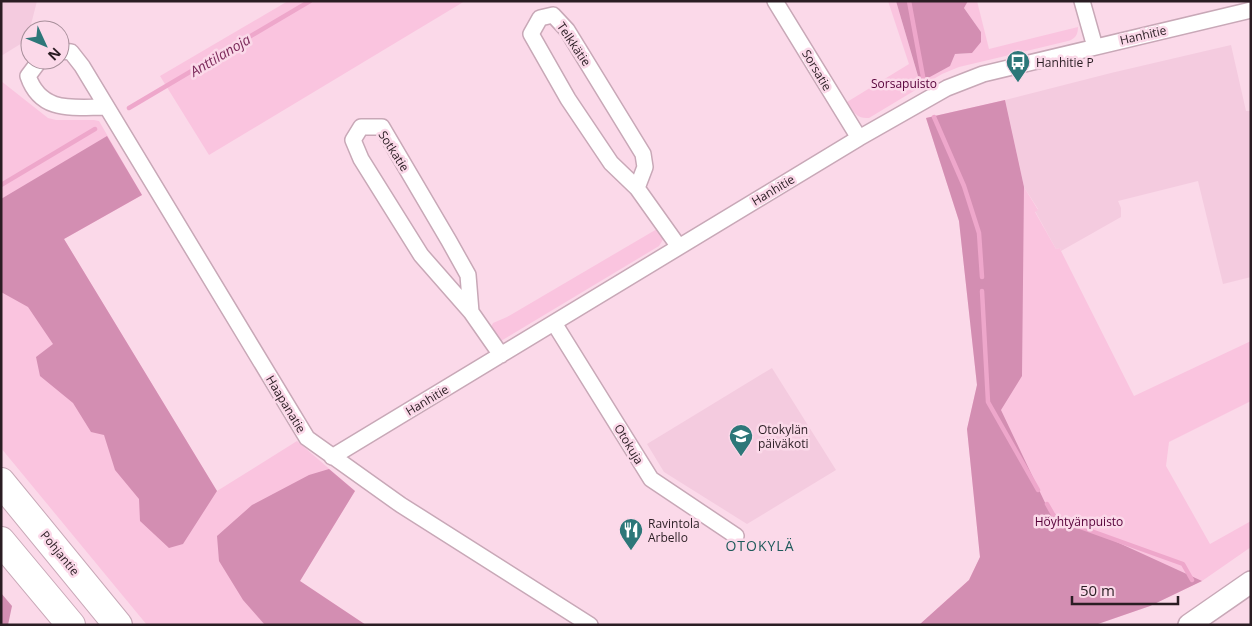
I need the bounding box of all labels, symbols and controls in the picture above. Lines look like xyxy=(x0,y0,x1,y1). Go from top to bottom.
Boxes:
street label: Telkkätie xyxy=(553,19,595,70)
north arrow xyxy=(20,20,70,70)
street label: Hanhitie xyxy=(1118,21,1168,49)
water label: Anttilanoja xyxy=(185,29,254,81)
text: N xyxy=(44,44,66,65)
street label: Sorsatie xyxy=(798,46,836,94)
bus stop icon: Hanhitie P xyxy=(1005,49,1031,83)
place label: Hanhitie P xyxy=(1036,54,1094,71)
park label: Sorsapuisto xyxy=(871,75,937,92)
street label: Sotkatie xyxy=(375,127,414,175)
street label: Hanhitie xyxy=(748,170,798,209)
street label: Haapanatie xyxy=(262,372,310,436)
street label: Hanhitie xyxy=(402,380,452,419)
street label: Otokuja xyxy=(610,421,648,467)
place label: Otokylän päiväkoti xyxy=(758,421,809,452)
school or university icon: Otokylän päiväkoti xyxy=(728,423,754,457)
park label: Höyhtyänpuisto xyxy=(1035,513,1123,530)
place label: Ravintola Arbello xyxy=(648,515,700,546)
restaurant icon: Ravintola Arbello xyxy=(618,517,644,551)
street label: Pohjantie xyxy=(37,527,83,579)
district label: OTOKYLÄ xyxy=(725,536,795,555)
scale bar xyxy=(1072,574,1178,606)
text: 50 m xyxy=(1080,580,1115,600)

